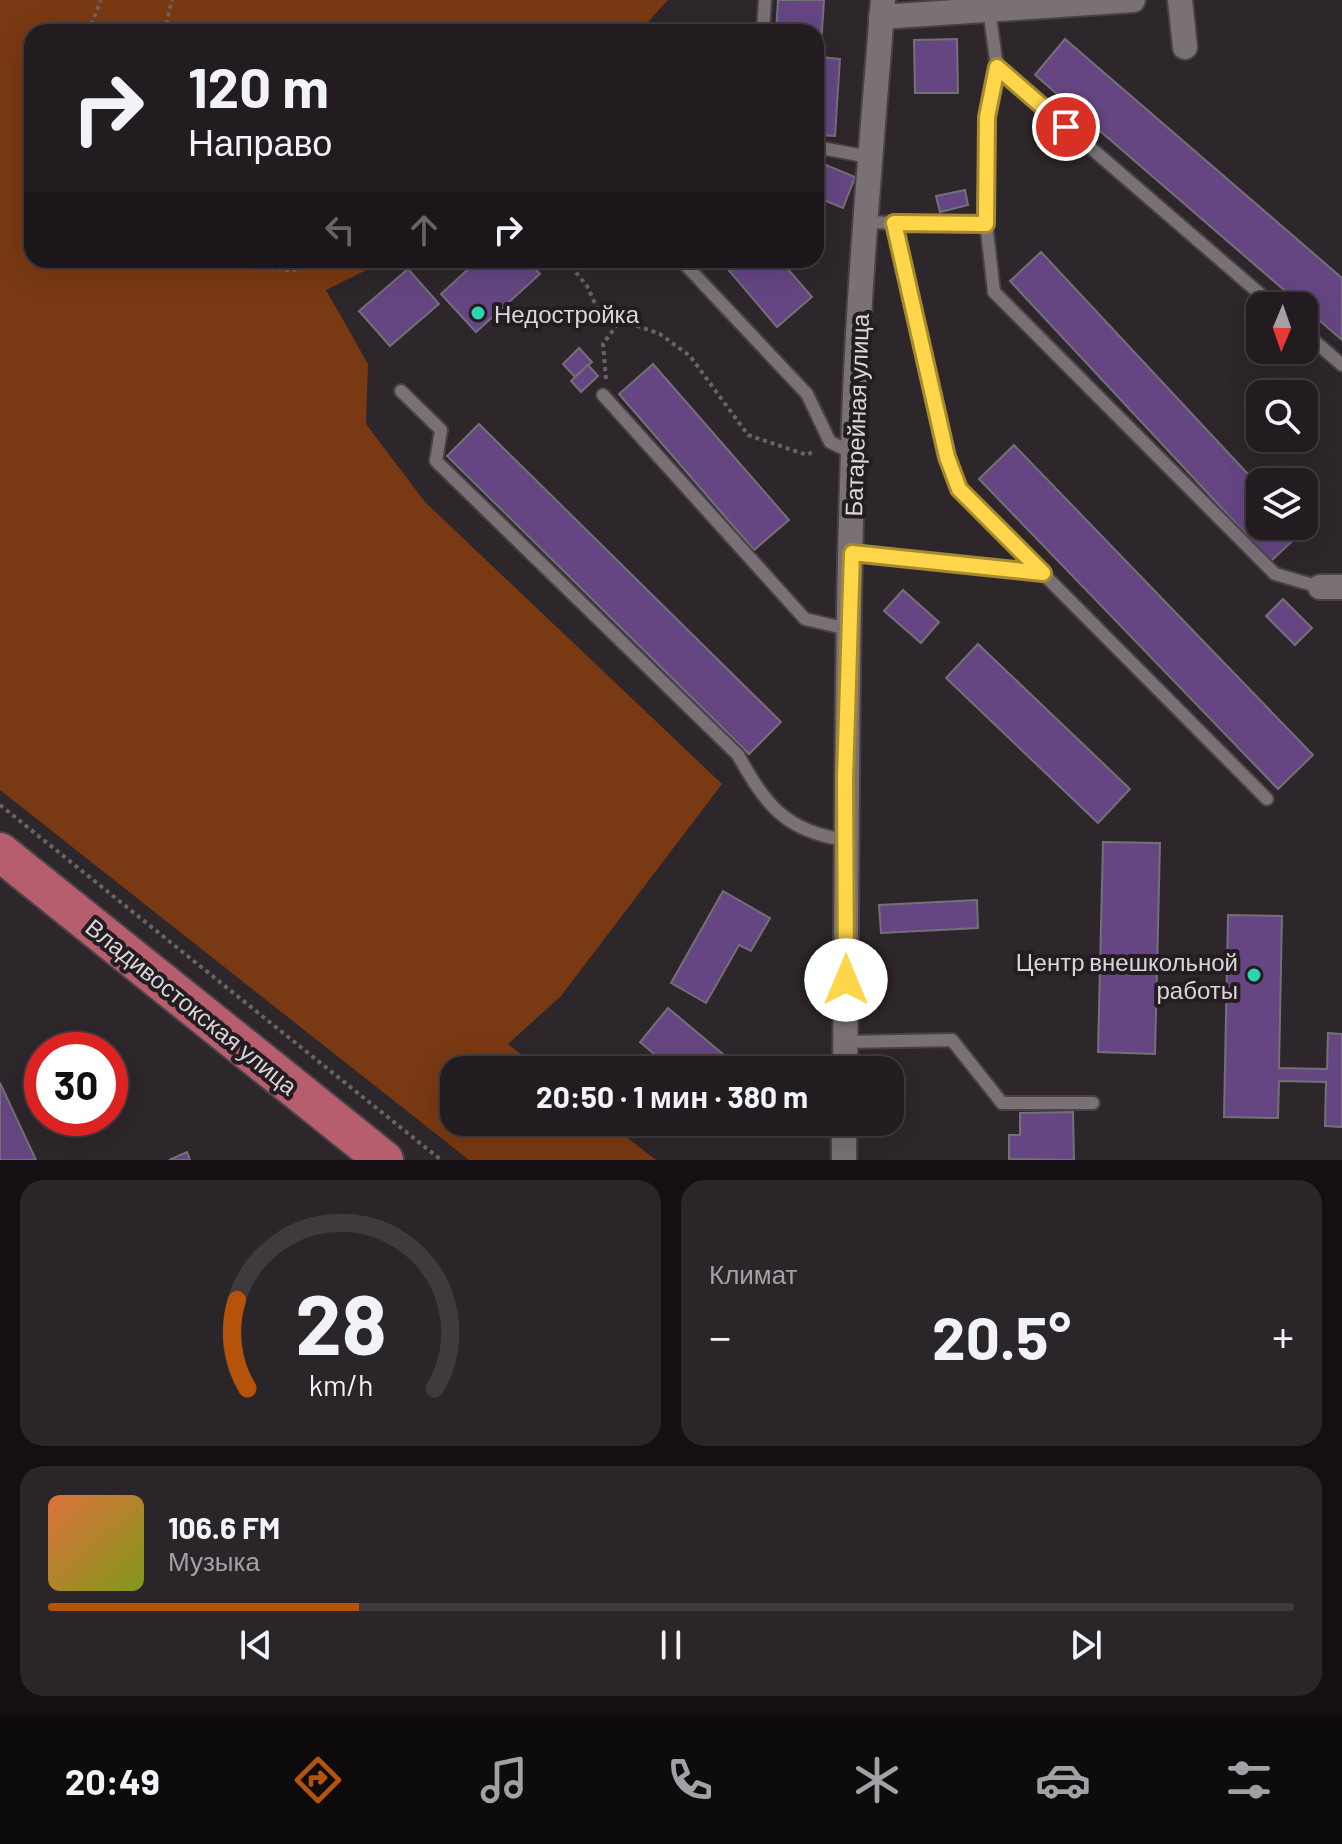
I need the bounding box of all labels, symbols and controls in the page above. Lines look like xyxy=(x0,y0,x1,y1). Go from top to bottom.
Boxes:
text: 120 m xyxy=(188,52,329,119)
icon: right xyxy=(56,56,160,160)
pin xyxy=(1032,93,1100,161)
icon: arrive xyxy=(1044,105,1088,149)
text: Направо xyxy=(188,120,332,163)
icon: left xyxy=(318,208,362,252)
icon: ahead xyxy=(402,208,446,252)
icon: right xyxy=(486,208,530,252)
north arrow xyxy=(1246,292,1318,364)
map controls xyxy=(1246,292,1318,540)
place label: Недостройка xyxy=(494,299,640,328)
marker: Недостройка xyxy=(469,304,487,322)
street label: Батарейная улица xyxy=(838,312,874,517)
button: search xyxy=(1246,380,1318,452)
button: layers xyxy=(1246,468,1318,540)
street label: Владивостокская улица xyxy=(80,912,304,1101)
position arrow xyxy=(804,938,888,1022)
place label: Центр внешкольной работы xyxy=(1016,947,1238,1004)
marker: Центр внешкольной работы xyxy=(1245,966,1263,984)
speed limit sign: 30 xyxy=(24,1032,128,1136)
text: 20:50 · 1 мин · 380 m xyxy=(536,1078,808,1114)
text: Климат xyxy=(709,1258,798,1289)
text: 28 xyxy=(295,1272,386,1372)
text: 20.5° xyxy=(932,1300,1071,1372)
text: − xyxy=(709,1309,731,1362)
text: + xyxy=(1272,1309,1294,1362)
text: km/h xyxy=(308,1367,373,1402)
text: 106.6 FM xyxy=(168,1509,280,1545)
text: Музыка xyxy=(168,1545,260,1576)
icon: previous xyxy=(234,1623,278,1667)
icon: pause xyxy=(649,1623,693,1667)
icon: next xyxy=(1064,1623,1108,1667)
icon: directions xyxy=(290,1752,346,1808)
icon: music xyxy=(476,1752,532,1808)
icon: phone xyxy=(662,1752,718,1808)
icon: climate xyxy=(849,1752,905,1808)
icon: car xyxy=(1035,1752,1091,1808)
icon: filters xyxy=(1221,1752,1277,1808)
text: 20:49 xyxy=(65,1759,160,1802)

